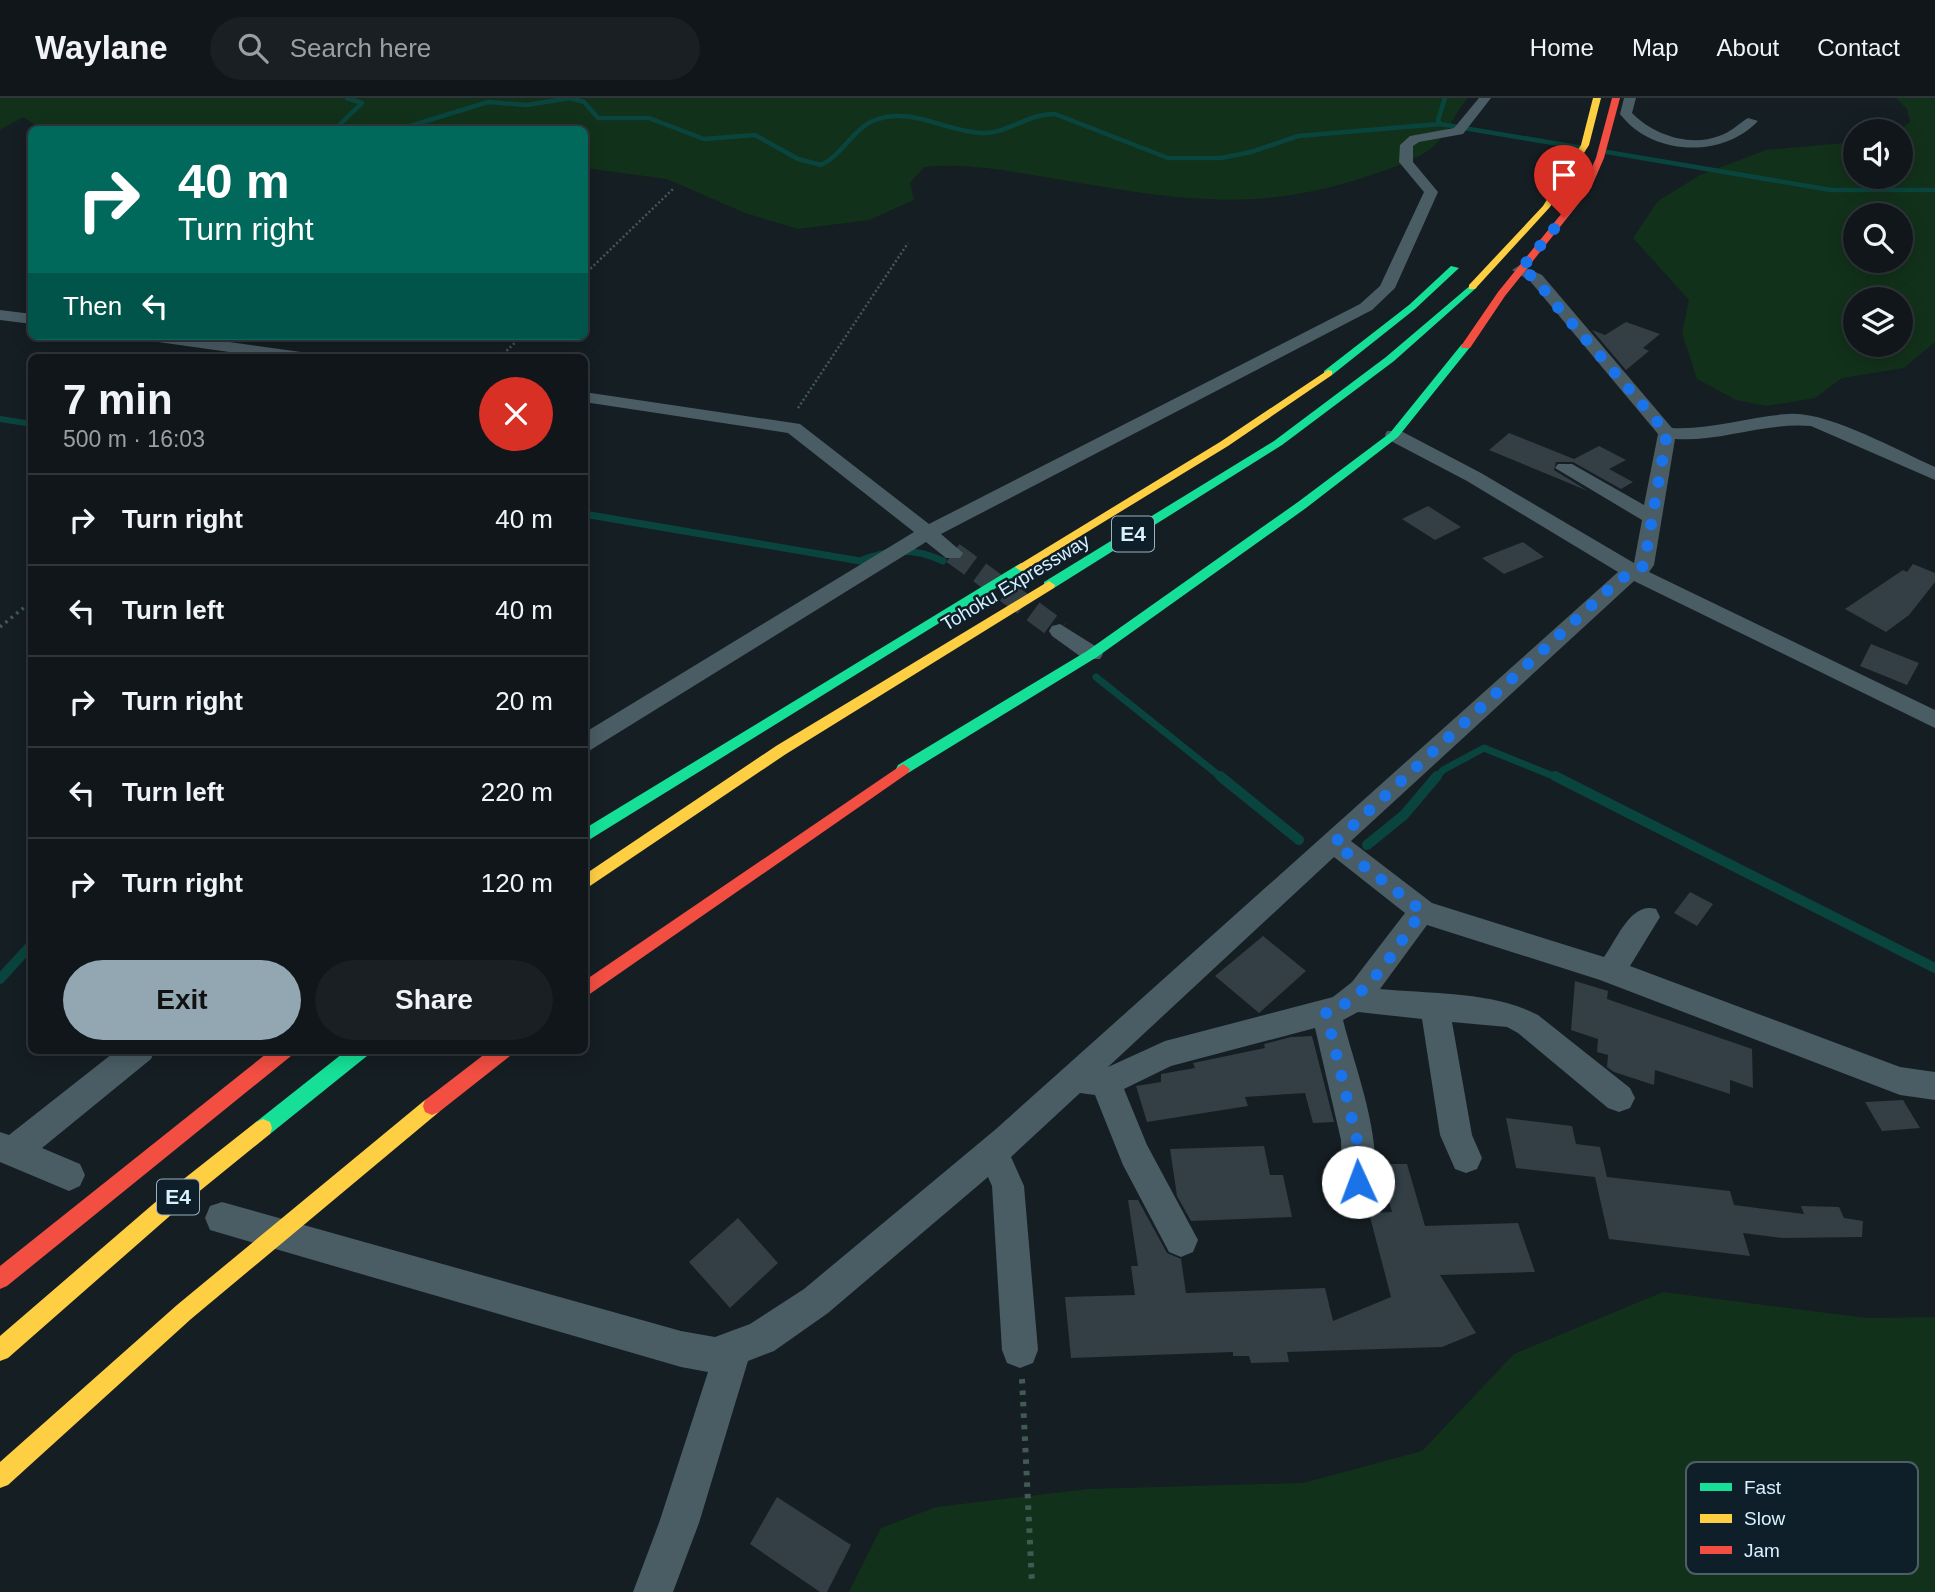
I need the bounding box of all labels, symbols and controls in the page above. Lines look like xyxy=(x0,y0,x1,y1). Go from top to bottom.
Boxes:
search box xyxy=(210,17,700,80)
text: Waylane xyxy=(35,29,168,66)
icon: search xyxy=(234,29,272,67)
text: Search here xyxy=(290,33,431,63)
text: Home xyxy=(1530,34,1594,61)
text: Map xyxy=(1632,34,1679,61)
text: About xyxy=(1717,34,1779,61)
text: Contact xyxy=(1817,34,1900,61)
map controls xyxy=(1843,119,1913,357)
button: sound xyxy=(1843,119,1913,189)
pin xyxy=(1534,145,1594,217)
icon: right xyxy=(63,154,154,245)
text: 40 m xyxy=(178,154,290,208)
icon: arrive xyxy=(1545,156,1583,194)
button: search xyxy=(1843,203,1913,273)
text: Turn right xyxy=(178,211,314,247)
icon: left xyxy=(136,287,174,325)
button: layers xyxy=(1843,287,1913,357)
text: Then xyxy=(63,291,122,321)
text: 7 min xyxy=(63,376,173,423)
button: close xyxy=(479,377,553,451)
text: 500 m · 16:03 xyxy=(63,426,205,452)
icon: right xyxy=(63,501,101,539)
text: Turn right xyxy=(122,504,243,534)
text: 40 m xyxy=(495,504,553,534)
road number: E4 xyxy=(1112,516,1154,551)
street label: Tohoku Expressway xyxy=(937,530,1094,635)
icon: left xyxy=(63,592,101,630)
text: Turn left xyxy=(122,595,224,625)
text: 40 m xyxy=(495,595,553,625)
icon: right xyxy=(63,683,101,721)
text: Turn right xyxy=(122,686,243,716)
text: 20 m xyxy=(495,686,553,716)
icon: left xyxy=(63,774,101,812)
text: Turn left xyxy=(122,777,224,807)
text: 220 m xyxy=(481,777,553,807)
icon: right xyxy=(63,865,101,903)
text: Turn right xyxy=(122,868,243,898)
text: 120 m xyxy=(481,868,553,898)
button: Exit xyxy=(63,960,301,1040)
button: Share xyxy=(315,960,553,1040)
position arrow xyxy=(1321,1145,1395,1219)
road number: E4 xyxy=(157,1180,199,1214)
legend xyxy=(1686,1462,1918,1574)
text: Fast xyxy=(1744,1477,1782,1498)
text: Slow xyxy=(1744,1508,1785,1529)
text: Jam xyxy=(1744,1540,1780,1561)

